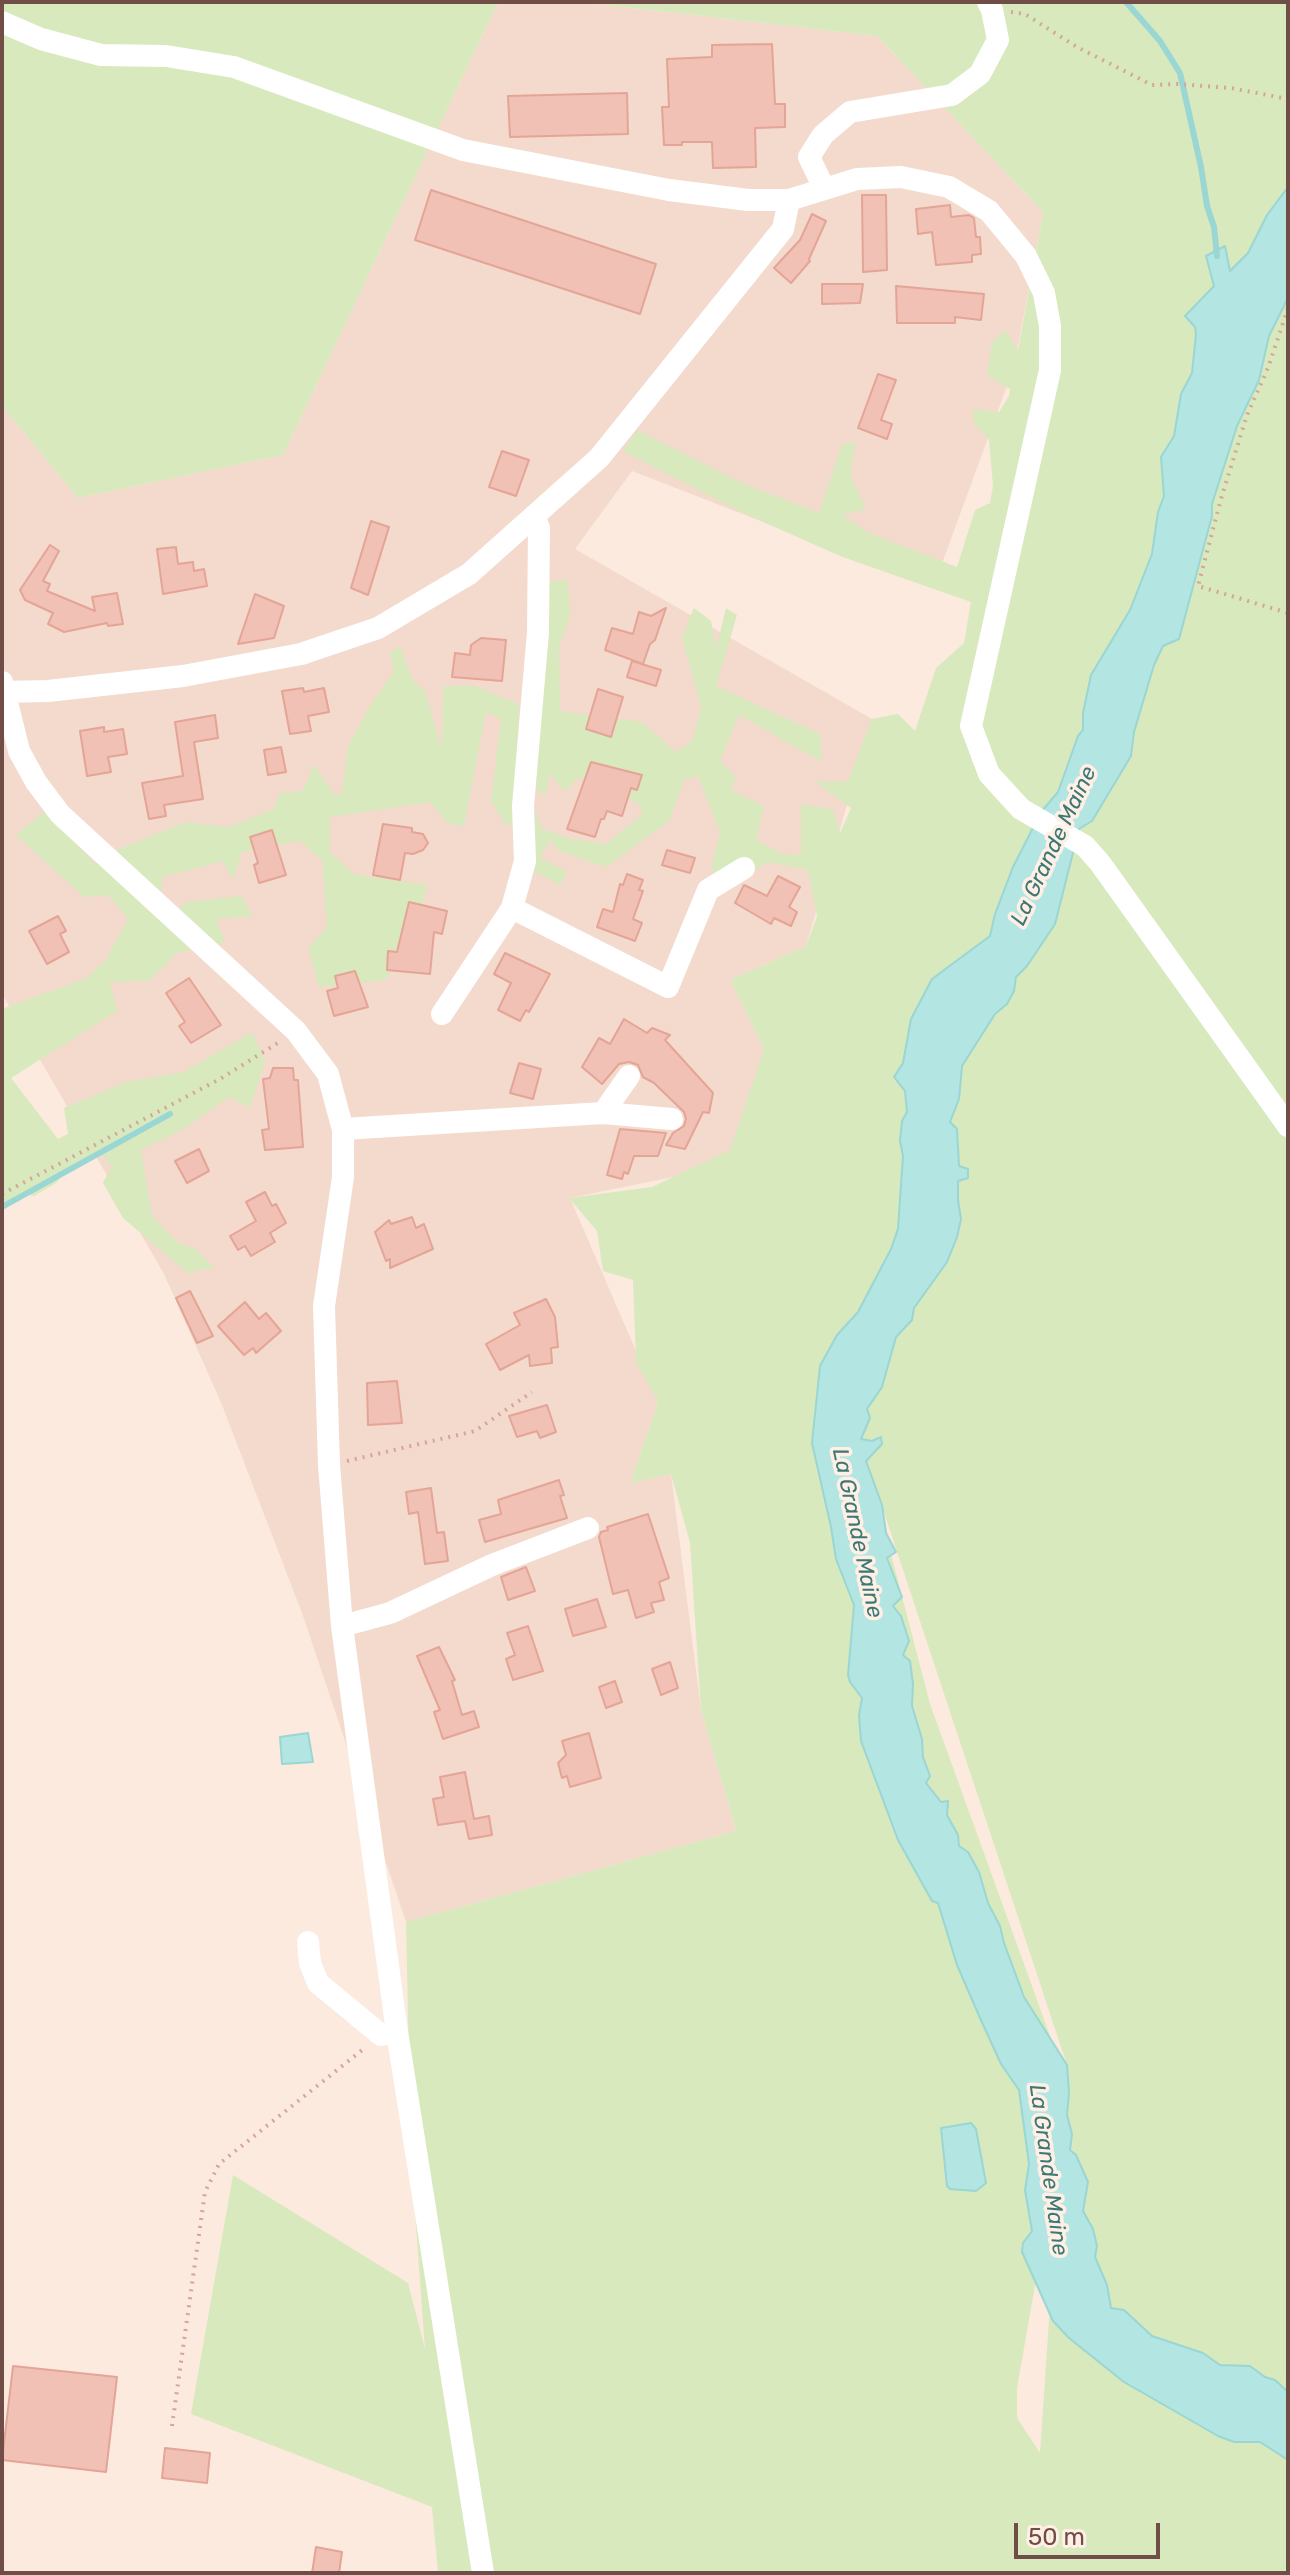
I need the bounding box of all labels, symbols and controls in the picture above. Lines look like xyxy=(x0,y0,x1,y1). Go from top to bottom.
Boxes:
water label: La Grande Maine xyxy=(1006,762,1102,930)
water label: La Grande Maine xyxy=(826,1446,888,1620)
water label: La Grande Maine xyxy=(1023,2083,1073,2257)
scale bar xyxy=(1018,2507,1164,2557)
text: 50 m xyxy=(1028,2523,1085,2551)

